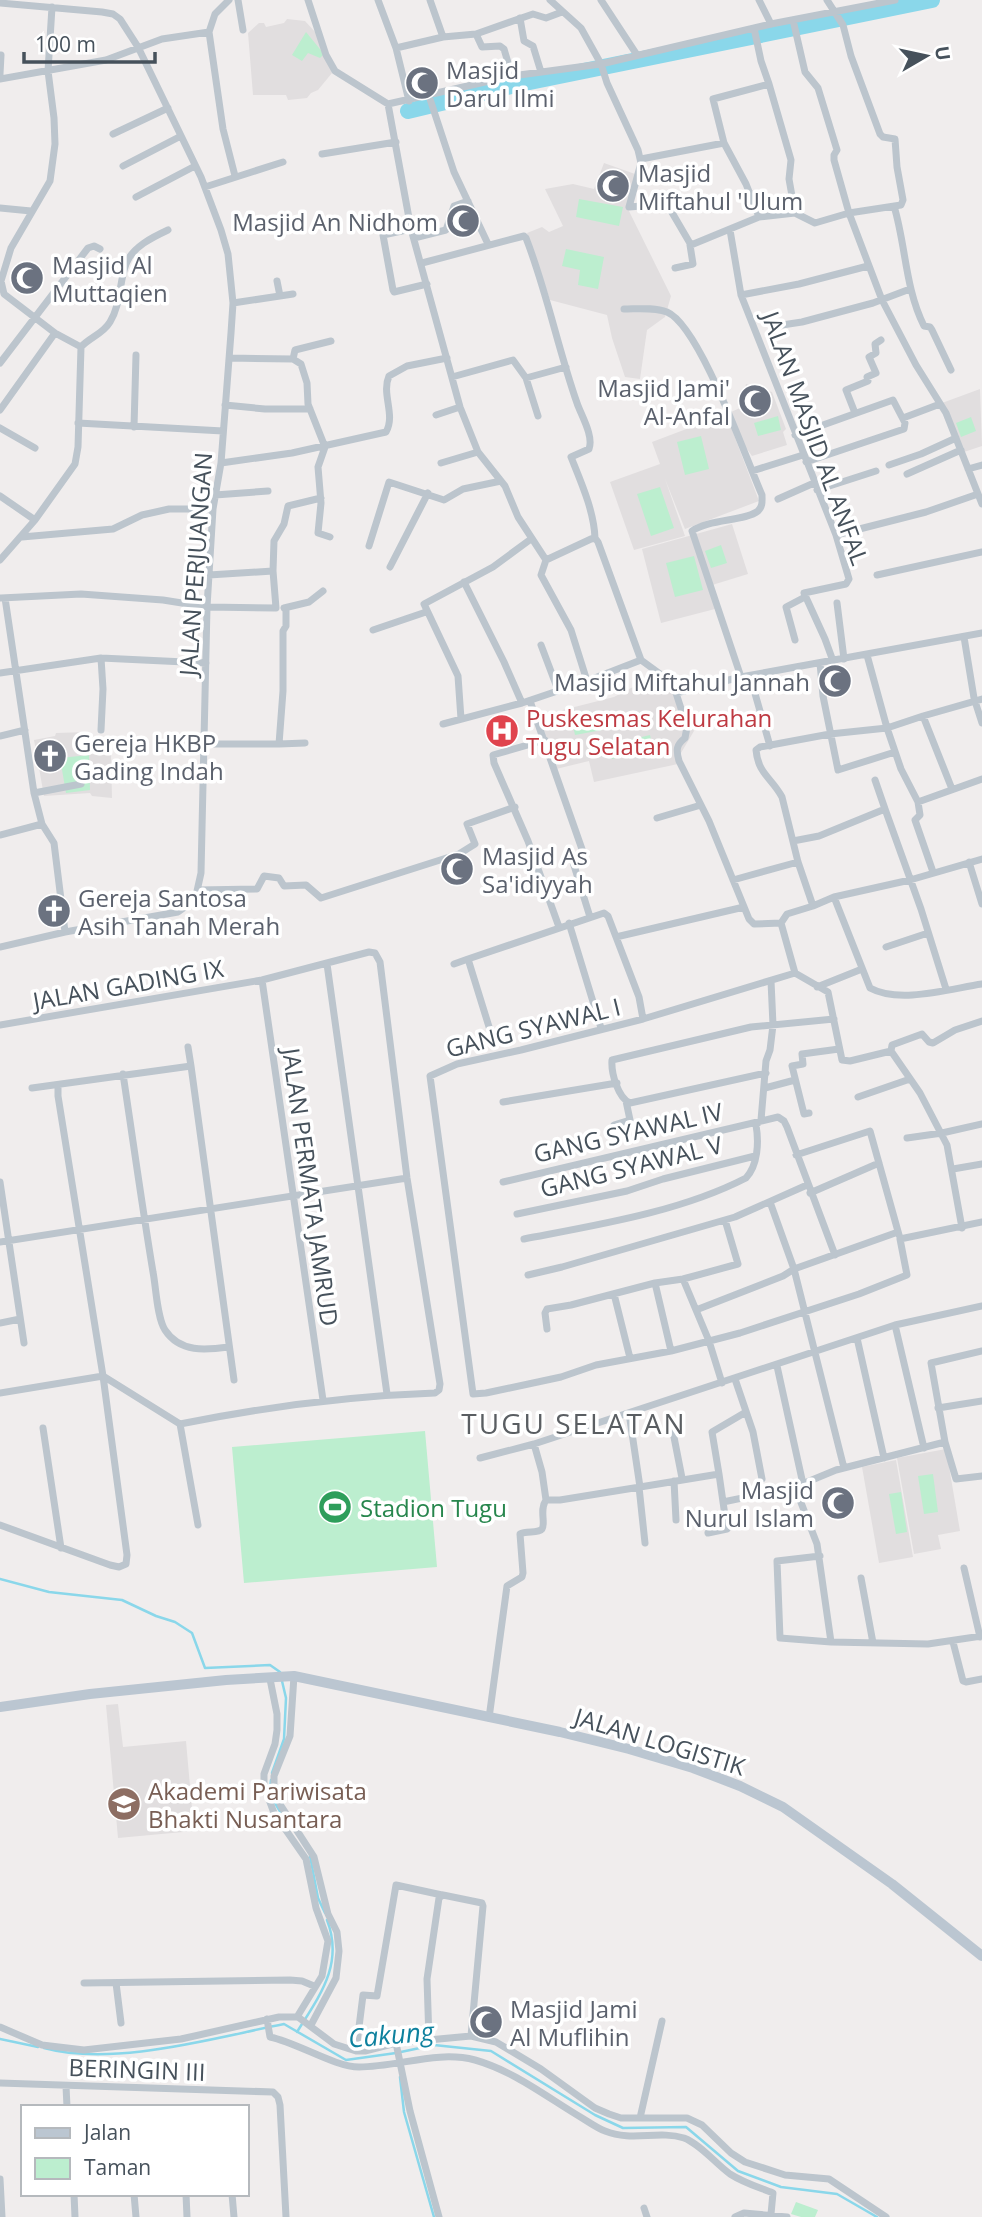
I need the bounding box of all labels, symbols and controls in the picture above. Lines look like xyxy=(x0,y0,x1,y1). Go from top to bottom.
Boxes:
scale bar xyxy=(24,21,156,65)
north arrow xyxy=(891,21,961,91)
text: 100 m xyxy=(35,30,96,58)
text: U xyxy=(929,44,957,62)
place label: Masjid Darul Ilmi xyxy=(446,53,555,114)
mosque icon: Masjid Darul Ilmi xyxy=(403,64,441,102)
place label: Masjid Miftahul 'Ulum xyxy=(638,156,803,217)
mosque icon: Masjid Miftahul 'Ulum xyxy=(594,167,632,205)
mosque icon: Masjid An Nidhom xyxy=(444,202,482,240)
place label: Masjid An Nidhom xyxy=(232,205,438,238)
place label: Masjid Al Muttaqien xyxy=(52,248,168,309)
mosque icon: Masjid Al Muttaqien xyxy=(8,259,46,297)
street label: JALAN MASJID AL ANFAL xyxy=(754,305,877,569)
place label: Masjid Jami' Al-Anfal xyxy=(597,371,730,432)
mosque icon: Masjid Jami' Al-Anfal xyxy=(736,382,774,420)
street label: JALAN PERJUANGAN xyxy=(171,451,219,679)
mosque icon: Masjid Miftahul Jannah xyxy=(816,662,854,700)
place label: Masjid Miftahul Jannah xyxy=(554,665,810,698)
place label: Puskesmas Kelurahan Tugu Selatan xyxy=(526,701,772,762)
hospital icon: Puskesmas Kelurahan Tugu Selatan xyxy=(483,712,521,750)
place label: Gereja HKBP Gading Indah xyxy=(74,726,224,787)
church icon: Gereja HKBP Gading Indah xyxy=(31,737,69,775)
place label: Masjid As Sa'idiyyah xyxy=(482,839,593,900)
mosque icon: Masjid As Sa'idiyyah xyxy=(438,850,476,888)
place label: Gereja Santosa Asih Tanah Merah xyxy=(78,881,280,942)
church icon: Gereja Santosa Asih Tanah Merah xyxy=(35,892,73,930)
street label: JALAN GADING IX xyxy=(28,951,226,1017)
street label: GANG SYAWAL I xyxy=(442,989,624,1065)
street label: JALAN PERMATA JAMRUD xyxy=(275,1044,347,1328)
street label: GANG SYAWAL IV xyxy=(530,1094,727,1170)
street label: GANG SYAWAL V xyxy=(537,1127,726,1205)
district label: TUGU SELATAN xyxy=(461,1404,687,1442)
place label: Masjid Nurul Islam xyxy=(685,1473,814,1534)
mosque icon: Masjid Nurul Islam xyxy=(819,1484,857,1522)
sports icon: Stadion Tugu xyxy=(316,1488,354,1526)
place label: Stadion Tugu xyxy=(360,1491,507,1524)
street label: JALAN LOGISTIK xyxy=(569,1699,750,1783)
place label: Akademi Pariwisata Bhakti Nusantara xyxy=(148,1774,367,1835)
school or university icon: Akademi Pariwisata Bhakti Nusantara xyxy=(105,1785,143,1823)
place label: Masjid Jami Al Muflihin xyxy=(510,1992,637,2053)
mosque icon: Masjid Jami Al Muflihin xyxy=(467,2003,505,2041)
water label: Cakung xyxy=(347,2012,437,2056)
street label: BERINGIN III xyxy=(68,2050,206,2088)
legend xyxy=(21,2105,248,2196)
text: Jalan xyxy=(82,2118,131,2146)
text: Taman xyxy=(84,2153,151,2181)

